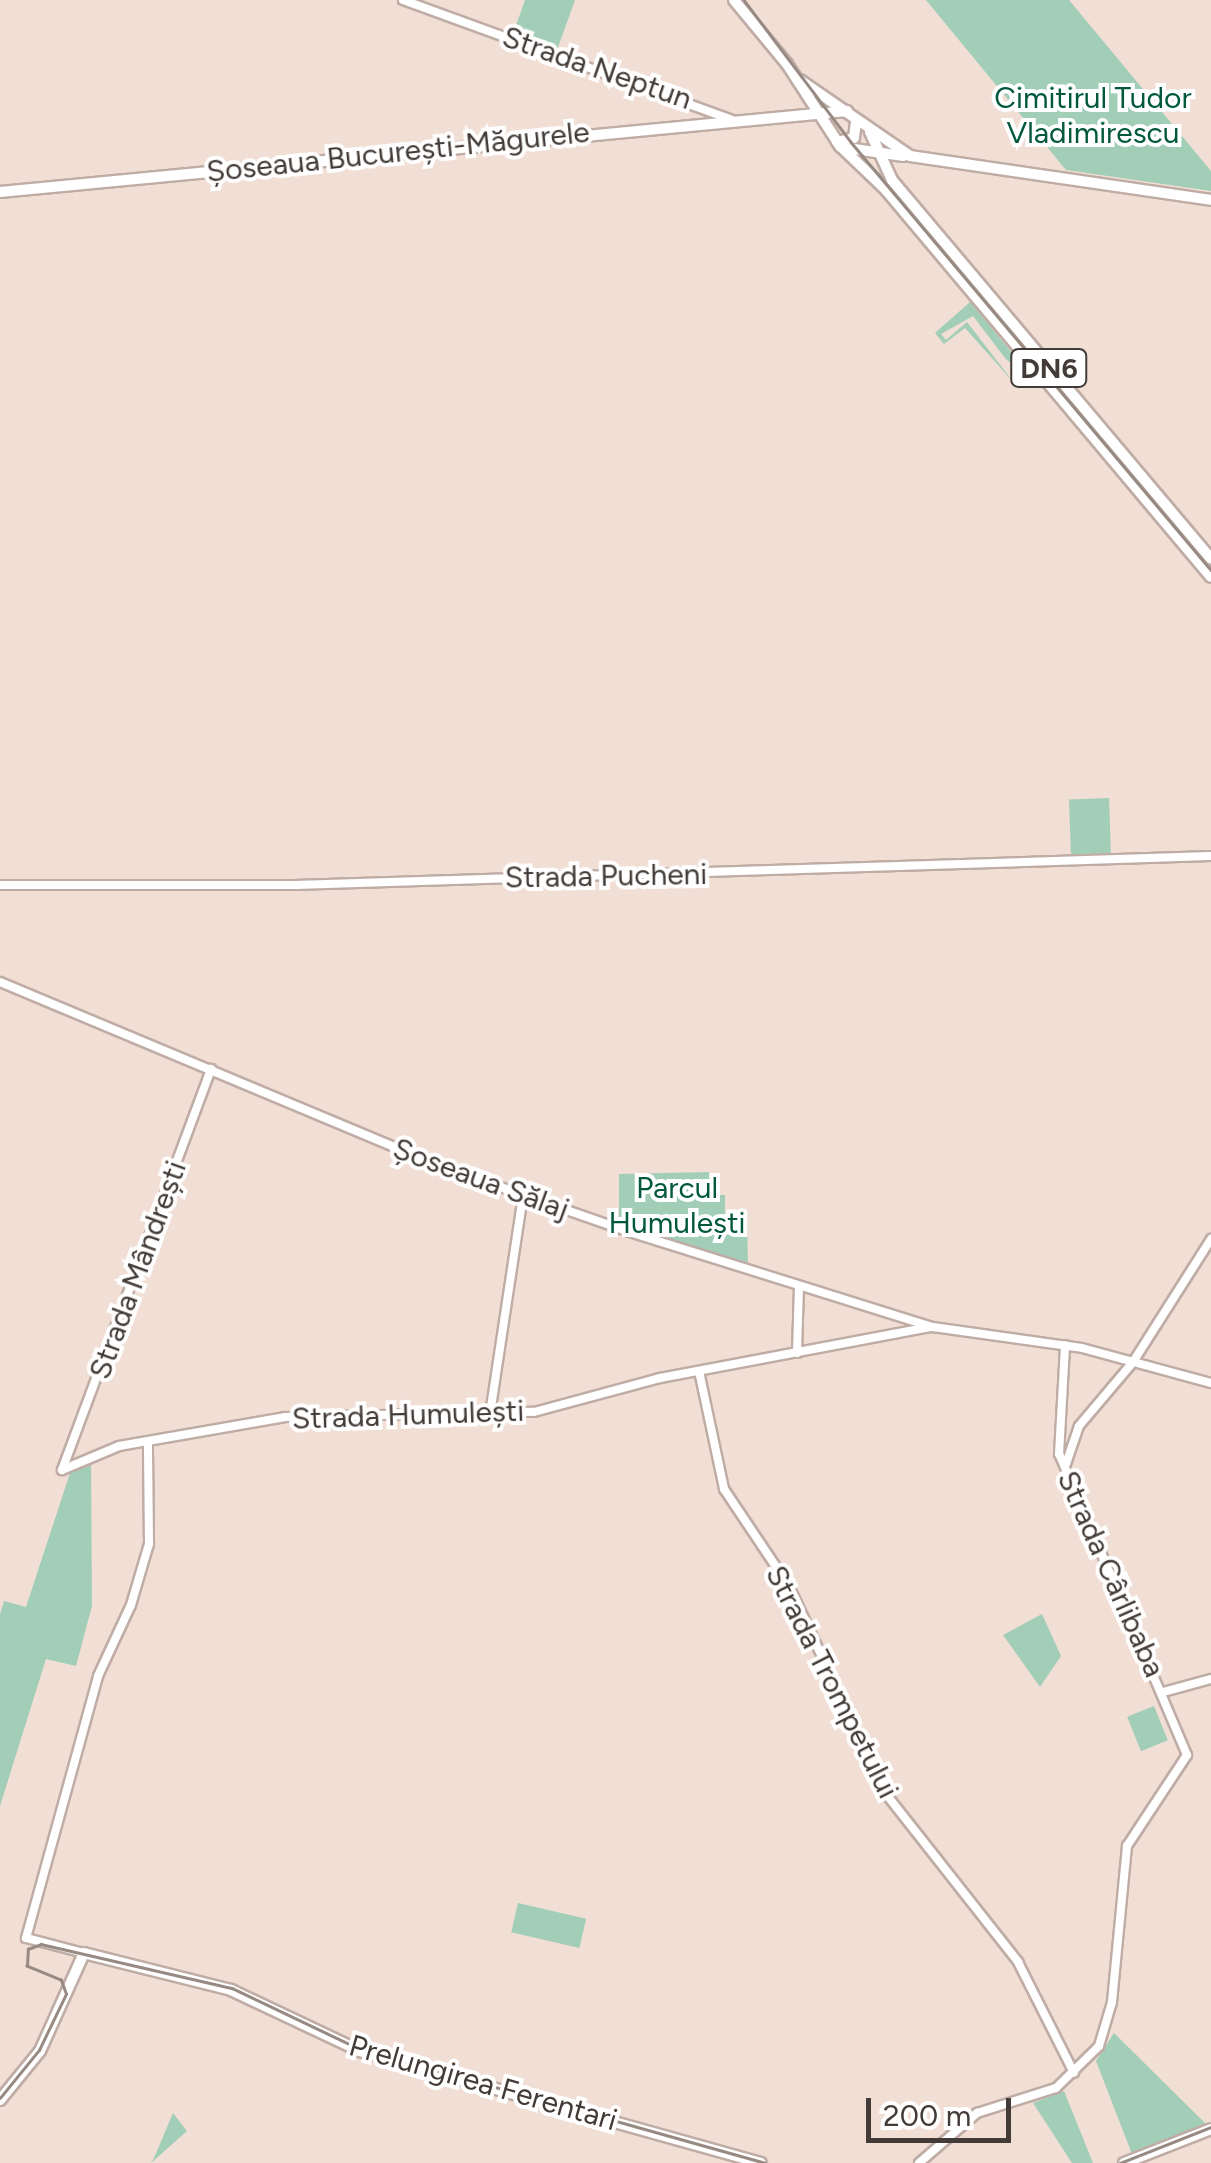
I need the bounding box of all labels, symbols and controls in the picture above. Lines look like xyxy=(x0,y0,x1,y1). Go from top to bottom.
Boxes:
street label: Strada Neptun xyxy=(498,19,696,117)
park label: Cimitirul Tudor Vladimirescu xyxy=(994,80,1192,150)
street label: Șoseaua București-Măgurele xyxy=(205,114,591,190)
road number: DN6 xyxy=(1009,345,1089,391)
street label: Strada Pucheni xyxy=(504,856,708,896)
street label: Șoseaua Sălaj xyxy=(388,1131,574,1227)
street label: Strada Mândrești xyxy=(82,1156,194,1384)
park label: Parcul Humulești xyxy=(609,1170,745,1240)
street label: Strada Humulești xyxy=(291,1393,525,1437)
street label: Strada Cârlibaba xyxy=(1049,1465,1173,1683)
street label: Strada Trompetului xyxy=(758,1560,906,1804)
street label: Prelungirea Ferentari xyxy=(345,2028,621,2138)
scale bar xyxy=(871,2078,1016,2140)
text: 200 m xyxy=(883,2097,971,2134)

